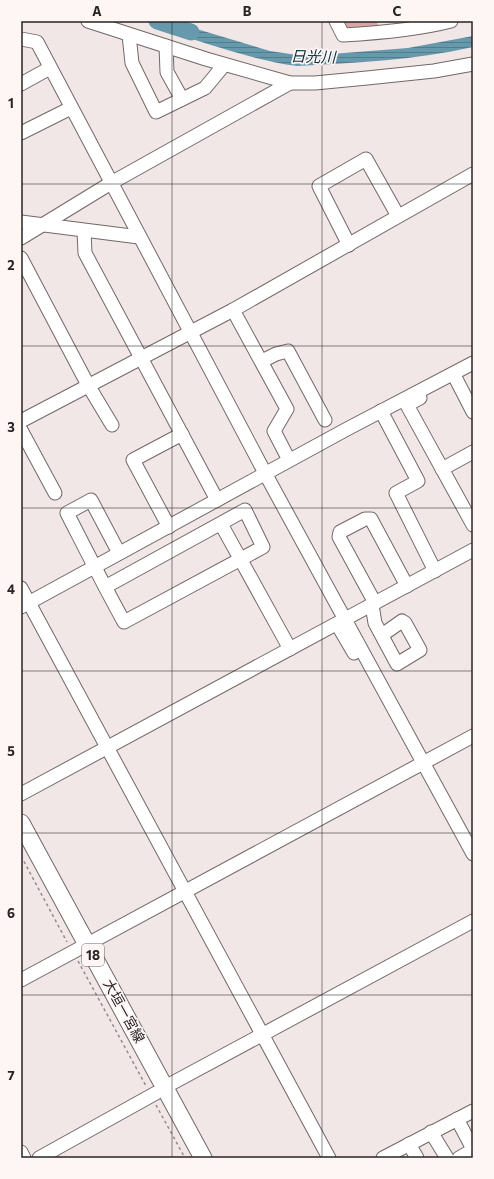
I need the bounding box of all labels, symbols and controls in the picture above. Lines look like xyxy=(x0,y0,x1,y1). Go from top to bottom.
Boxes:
text: A xyxy=(92,3,102,19)
text: B xyxy=(243,3,252,19)
text: C xyxy=(393,3,402,19)
water label: 日光川 xyxy=(290,47,338,65)
text: 1 xyxy=(8,95,14,111)
text: 2 xyxy=(7,257,15,273)
text: 3 xyxy=(7,419,15,435)
text: 4 xyxy=(7,581,15,597)
text: 5 xyxy=(7,743,15,759)
text: 6 xyxy=(7,905,15,921)
road number: 18 xyxy=(82,944,104,966)
street label: 大垣一宮線 xyxy=(100,976,149,1045)
text: 7 xyxy=(7,1067,15,1083)

